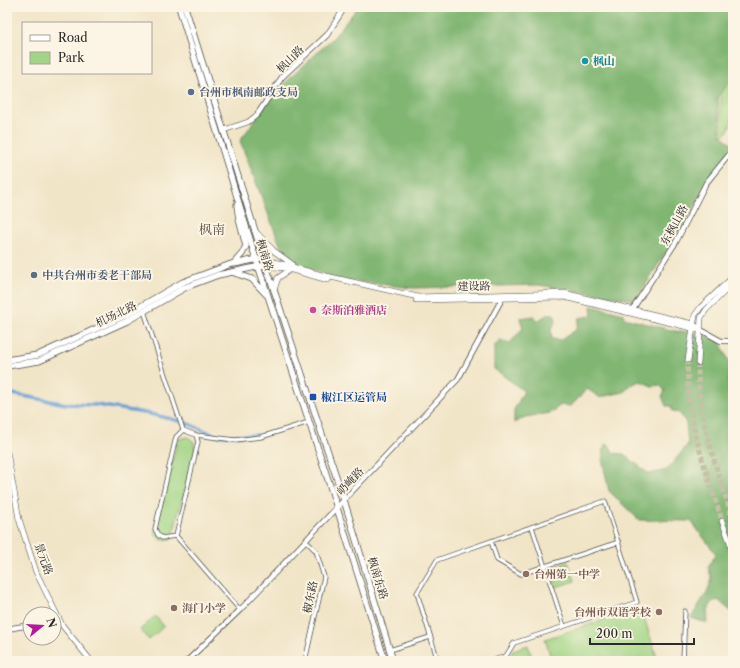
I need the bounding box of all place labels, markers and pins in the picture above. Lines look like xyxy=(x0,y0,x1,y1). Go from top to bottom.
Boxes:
place label: 枫山 xyxy=(593,54,615,68)
marker: 枫山 xyxy=(580,56,590,66)
place label: 台州市枫南邮政支局 xyxy=(199,85,298,99)
marker: 台州市枫南邮政支局 xyxy=(186,87,196,97)
place label: 中共台州市委老干部局 xyxy=(42,268,152,282)
marker: 中共台州市委老干部局 xyxy=(29,270,39,280)
place label: 奈斯泊雅酒店 xyxy=(321,303,387,317)
marker: 奈斯泊雅酒店 xyxy=(308,305,318,315)
place label: 椒江区运管局 xyxy=(321,390,387,404)
marker: 椒江区运管局 xyxy=(308,392,318,402)
place label: 台州第一中学 xyxy=(534,567,600,581)
marker: 台州第一中学 xyxy=(521,569,531,579)
place label: 海门小学 xyxy=(182,601,226,615)
marker: 海门小学 xyxy=(169,603,179,613)
place label: 台州市双语学校 xyxy=(574,605,651,619)
marker: 台州市双语学校 xyxy=(654,607,664,617)

